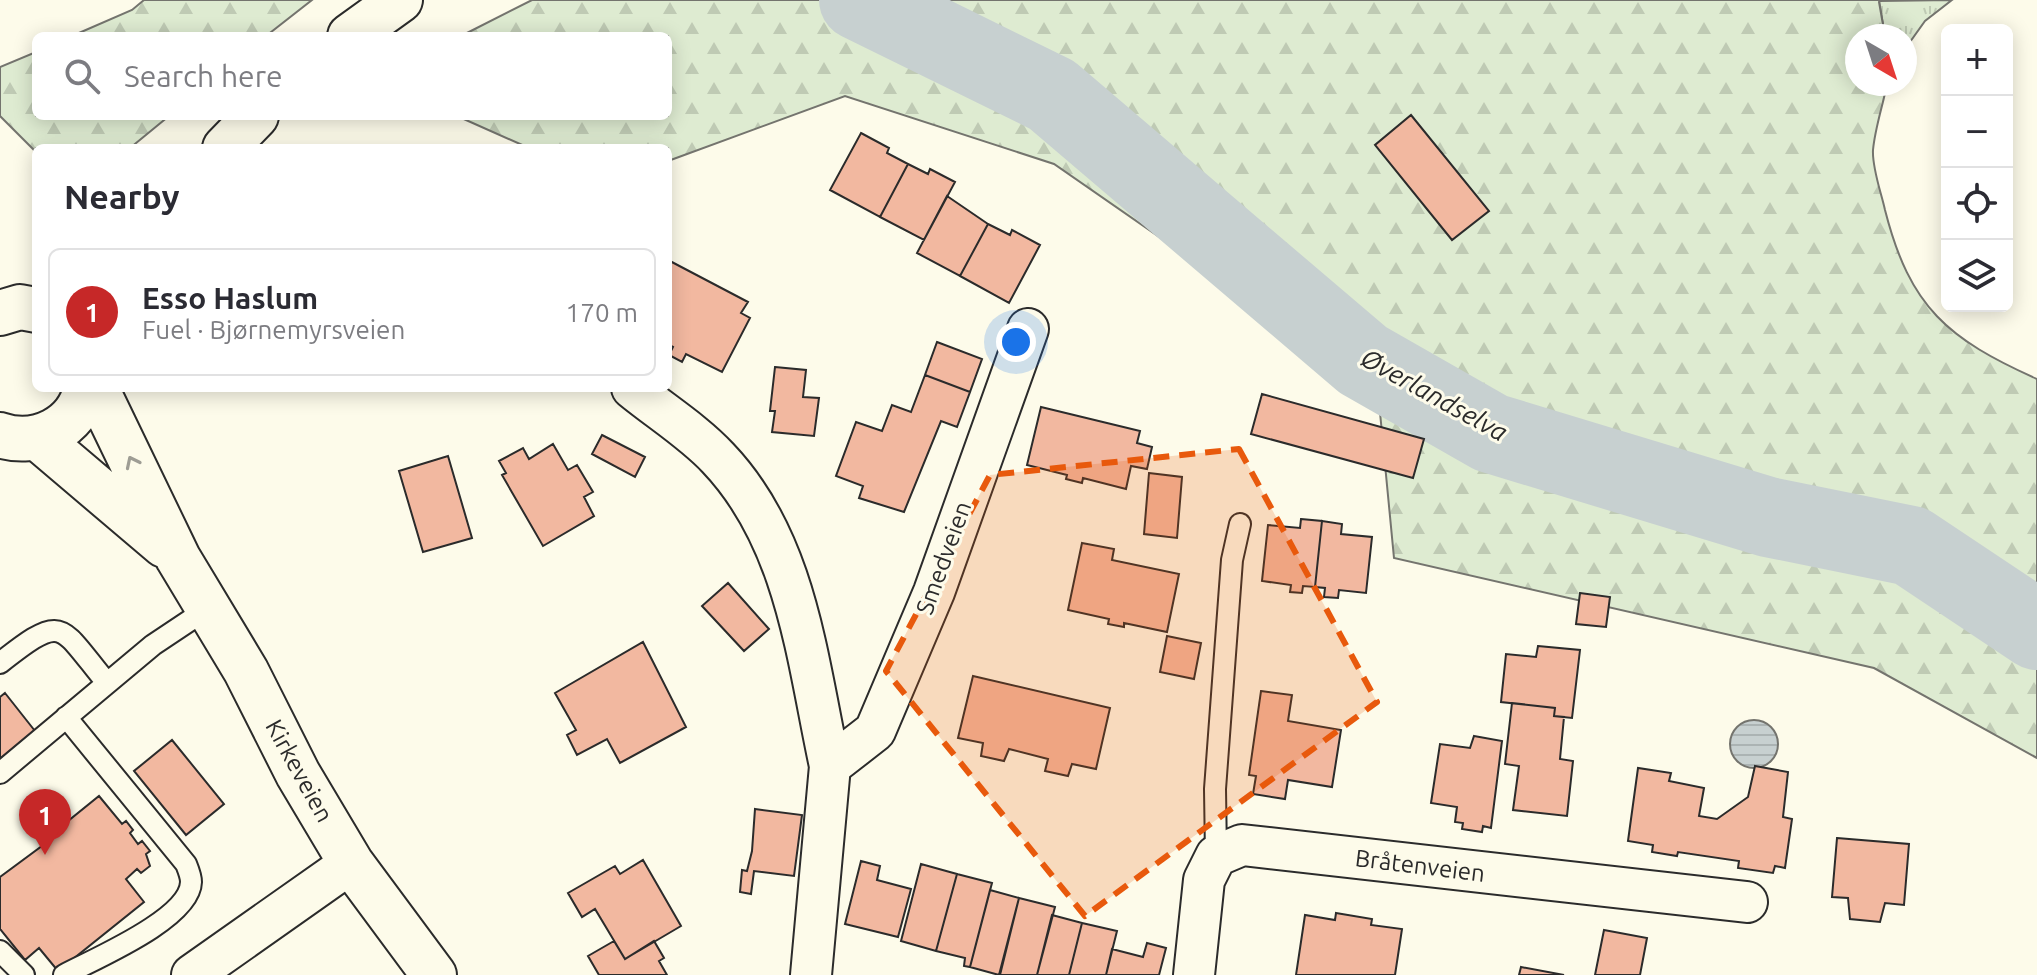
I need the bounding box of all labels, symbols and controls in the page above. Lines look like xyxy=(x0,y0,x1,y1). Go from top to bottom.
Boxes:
north arrow xyxy=(1845,24,1917,96)
map controls xyxy=(1941,24,2013,312)
button: + xyxy=(1941,24,2013,96)
search box xyxy=(32,32,672,120)
icon: search xyxy=(60,54,104,98)
text: Search here xyxy=(124,59,283,93)
button: − xyxy=(1941,96,2013,168)
button: locate xyxy=(1941,168,2013,240)
text: Nearby xyxy=(64,177,179,215)
button: layers xyxy=(1941,240,2013,312)
text: Esso Haslum xyxy=(142,281,318,315)
text: 1 xyxy=(85,298,99,327)
text: 170 m xyxy=(566,298,638,327)
text: Fuel · Bjørnemyrsveien xyxy=(142,315,405,344)
your location xyxy=(996,322,1036,362)
water label: Øverlandselva xyxy=(1356,342,1512,447)
one-way arrow xyxy=(126,456,142,470)
street label: Smedveien xyxy=(911,498,976,618)
street label: Kirkeveien xyxy=(260,715,339,827)
pin: 1 xyxy=(19,789,71,855)
street label: Bråtenveien xyxy=(1354,844,1487,887)

